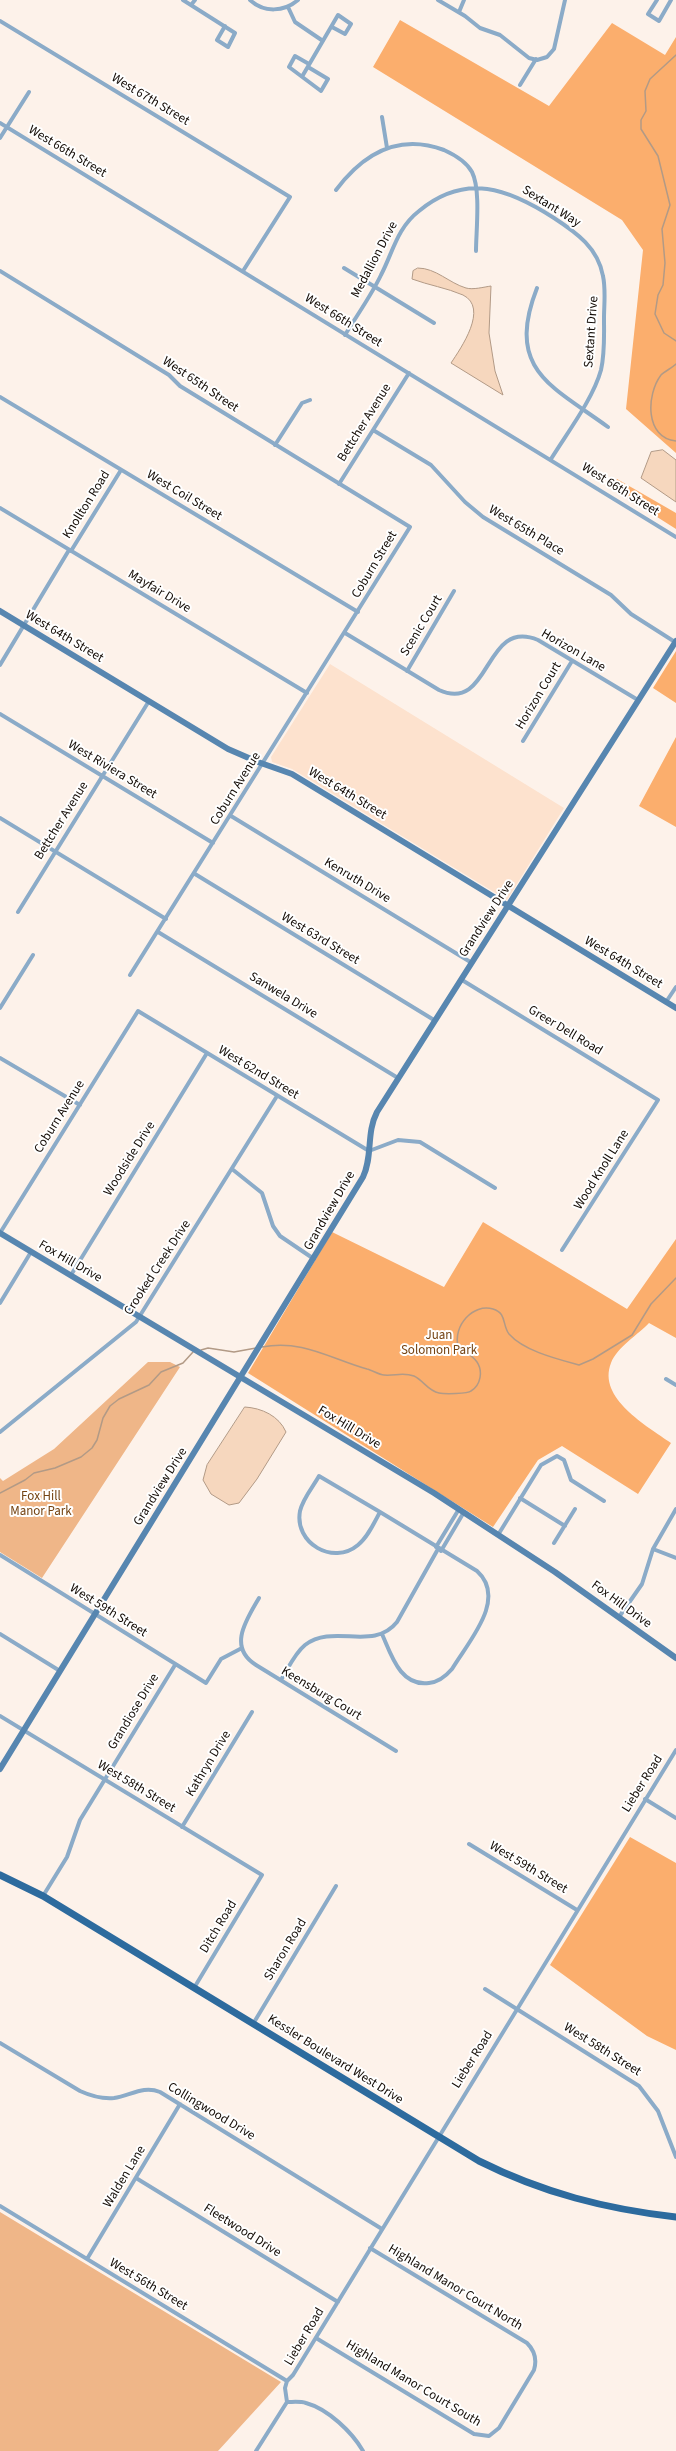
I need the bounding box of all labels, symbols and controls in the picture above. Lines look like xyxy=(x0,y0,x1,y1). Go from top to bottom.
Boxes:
street label: West 67th Street xyxy=(108,71,192,129)
street label: West 66th Street xyxy=(25,123,109,181)
street label: Sextant Way xyxy=(519,183,583,231)
street label: Medallion Drive xyxy=(348,219,402,301)
street label: West 66th Street xyxy=(301,291,385,351)
street label: Sextant Drive xyxy=(582,296,602,368)
street label: West 65th Street xyxy=(159,354,241,416)
street label: Bettcher Avenue xyxy=(335,381,395,465)
street label: West 66th Street xyxy=(578,460,662,520)
street label: West Coil Street xyxy=(144,467,224,525)
street label: Knollton Road xyxy=(60,468,114,542)
street label: West 65th Place xyxy=(485,502,567,560)
street label: Coburn Street xyxy=(349,529,401,601)
street label: Mayfair Drive xyxy=(125,567,193,617)
street label: Scenic Court xyxy=(398,593,446,659)
street label: West 64th Street xyxy=(22,608,106,666)
street label: Horizon Lane xyxy=(538,626,608,676)
street label: Horizon Court xyxy=(513,659,565,733)
street label: West Riviera Street xyxy=(65,737,159,803)
street label: Coburn Avenue xyxy=(207,750,265,828)
street label: West 64th Street xyxy=(305,765,389,823)
street label: Bettcher Avenue xyxy=(32,779,92,863)
street label: Kenruth Drive xyxy=(321,855,393,907)
street label: Grandview Drive xyxy=(456,877,518,961)
street label: West 63rd Street xyxy=(278,910,362,968)
street label: West 64th Street xyxy=(581,934,665,992)
street label: Sanwela Drive xyxy=(246,969,320,1023)
street label: Greer Dell Road xyxy=(525,1003,605,1059)
street label: West 62nd Street xyxy=(215,1043,301,1103)
street label: Coburn Avenue xyxy=(31,1078,89,1156)
street label: Woodside Drive xyxy=(101,1119,159,1199)
street label: Wood Knoll Lane xyxy=(571,1127,633,1213)
street label: Grandview Drive xyxy=(301,1169,359,1253)
street label: Crooked Creek Drive xyxy=(121,1218,195,1318)
street label: Fox Hill Drive xyxy=(36,1238,104,1286)
park label: Juan Solomon Park xyxy=(401,1328,477,1359)
street label: Fox Hill Drive xyxy=(315,1403,383,1453)
street label: Grandview Drive xyxy=(131,1445,191,1529)
park label: Fox Hill Manor Park xyxy=(10,1489,72,1520)
street label: Fox Hill Drive xyxy=(588,1578,654,1632)
street label: West 59th Street xyxy=(66,1581,150,1641)
street label: Keensburg Court xyxy=(278,1664,364,1724)
street label: Grandiose Drive xyxy=(105,1671,163,1753)
street label: Kathryn Drive xyxy=(183,1728,235,1800)
street label: Lieber Road xyxy=(619,1752,667,1816)
street label: West 58th Street xyxy=(94,1758,178,1816)
street label: West 59th Street xyxy=(486,1839,570,1897)
street label: Ditch Road xyxy=(197,1898,241,1956)
street label: Sharon Road xyxy=(261,1916,311,1984)
street label: Kessler Boulevard West Drive xyxy=(264,2012,406,2108)
street label: West 58th Street xyxy=(560,2020,644,2080)
street label: Lieber Road xyxy=(449,2028,497,2092)
street label: Collingwood Drive xyxy=(164,2080,258,2144)
street label: Walden Lane xyxy=(100,2143,150,2211)
street label: Fleetwood Drive xyxy=(200,2201,284,2261)
street label: Highland Manor Court North xyxy=(385,2242,525,2334)
street label: West 56th Street xyxy=(106,2256,190,2314)
street label: Lieber Road xyxy=(282,2305,328,2369)
street label: Highland Manor Court South xyxy=(343,2337,483,2431)

